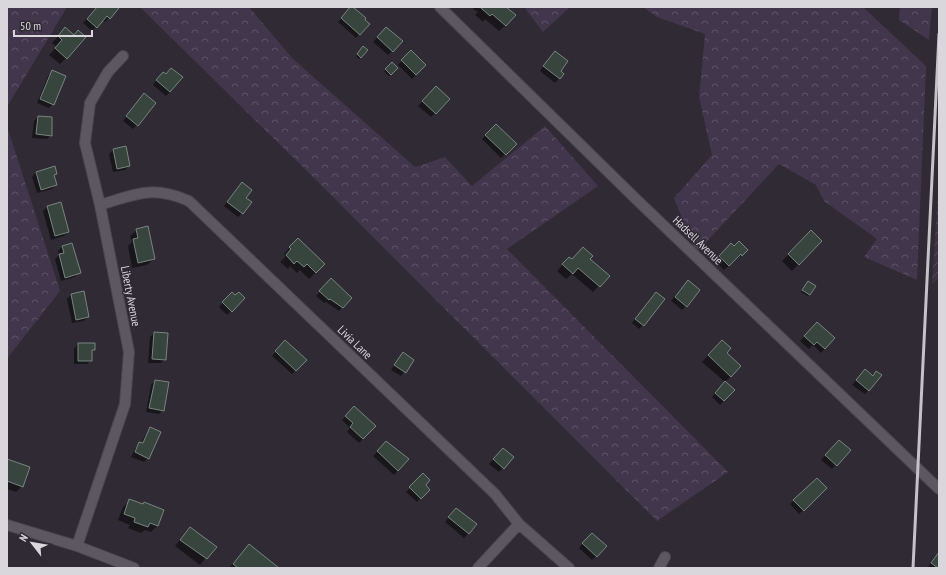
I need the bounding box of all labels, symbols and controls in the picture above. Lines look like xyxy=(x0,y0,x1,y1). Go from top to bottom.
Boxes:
scale bar xyxy=(14,12,92,38)
text: 50 m xyxy=(20,18,41,33)
street label: Hadsell Avenue xyxy=(670,213,726,268)
street label: Liberty Avenue xyxy=(118,264,144,328)
street label: Livia Lane xyxy=(335,322,375,362)
north arrow xyxy=(12,523,52,563)
text: N xyxy=(16,532,31,544)

